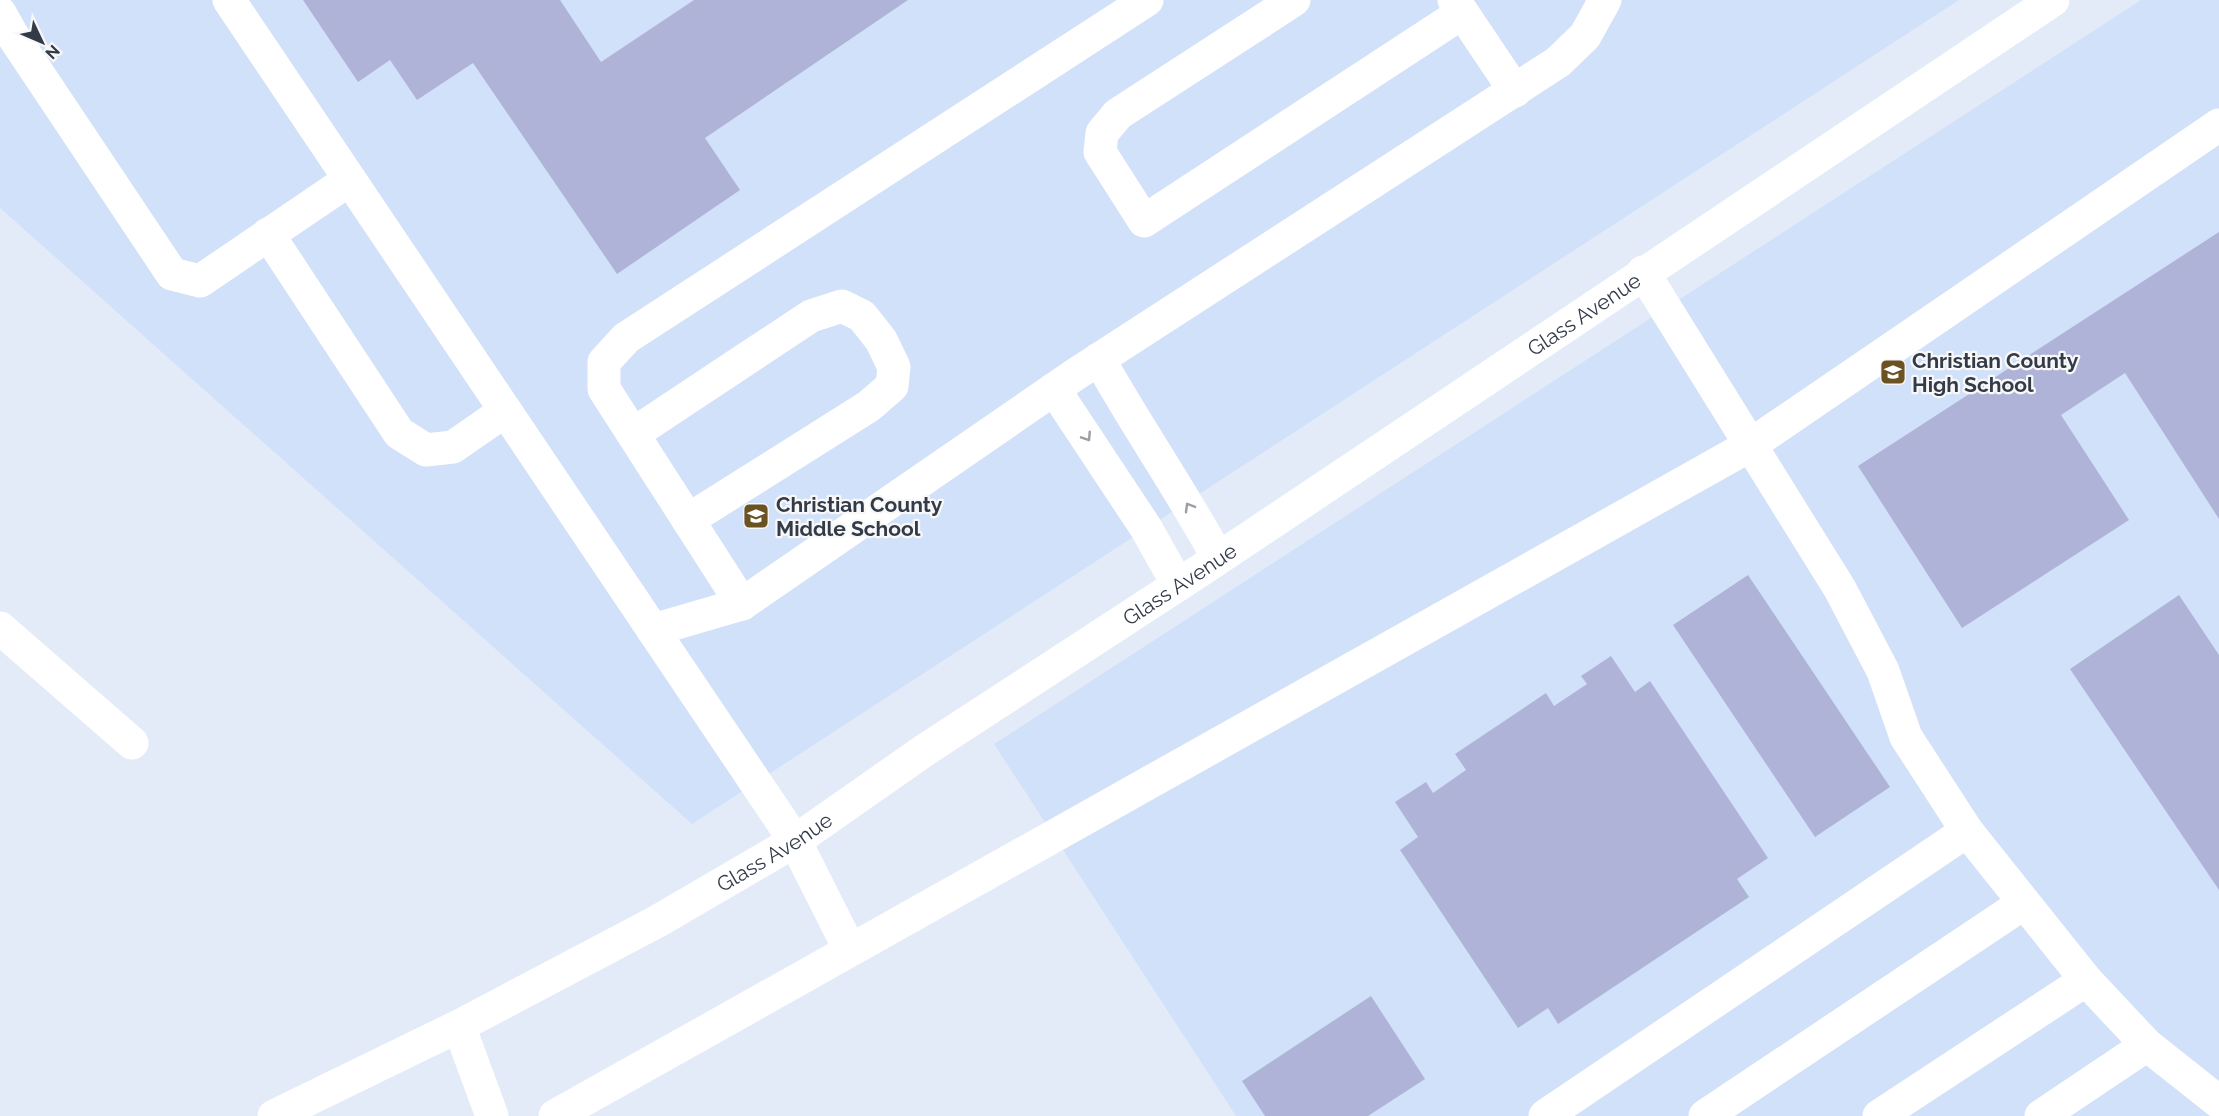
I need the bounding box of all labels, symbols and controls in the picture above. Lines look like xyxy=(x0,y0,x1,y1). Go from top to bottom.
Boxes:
north arrow xyxy=(12,12,72,72)
text: N xyxy=(41,41,64,63)
street label: Glass Avenue xyxy=(1522,267,1645,361)
place label: Christian County High School xyxy=(1912,348,2079,397)
school or university icon: Christian County High School xyxy=(1878,357,1908,387)
one-way arrow xyxy=(1080,431,1092,441)
place label: Christian County Middle School xyxy=(776,492,943,541)
school or university icon: Christian County Middle School xyxy=(741,501,771,531)
one-way arrow xyxy=(1185,503,1197,513)
street label: Glass Avenue xyxy=(1118,537,1241,630)
street label: Glass Avenue xyxy=(712,807,837,897)

